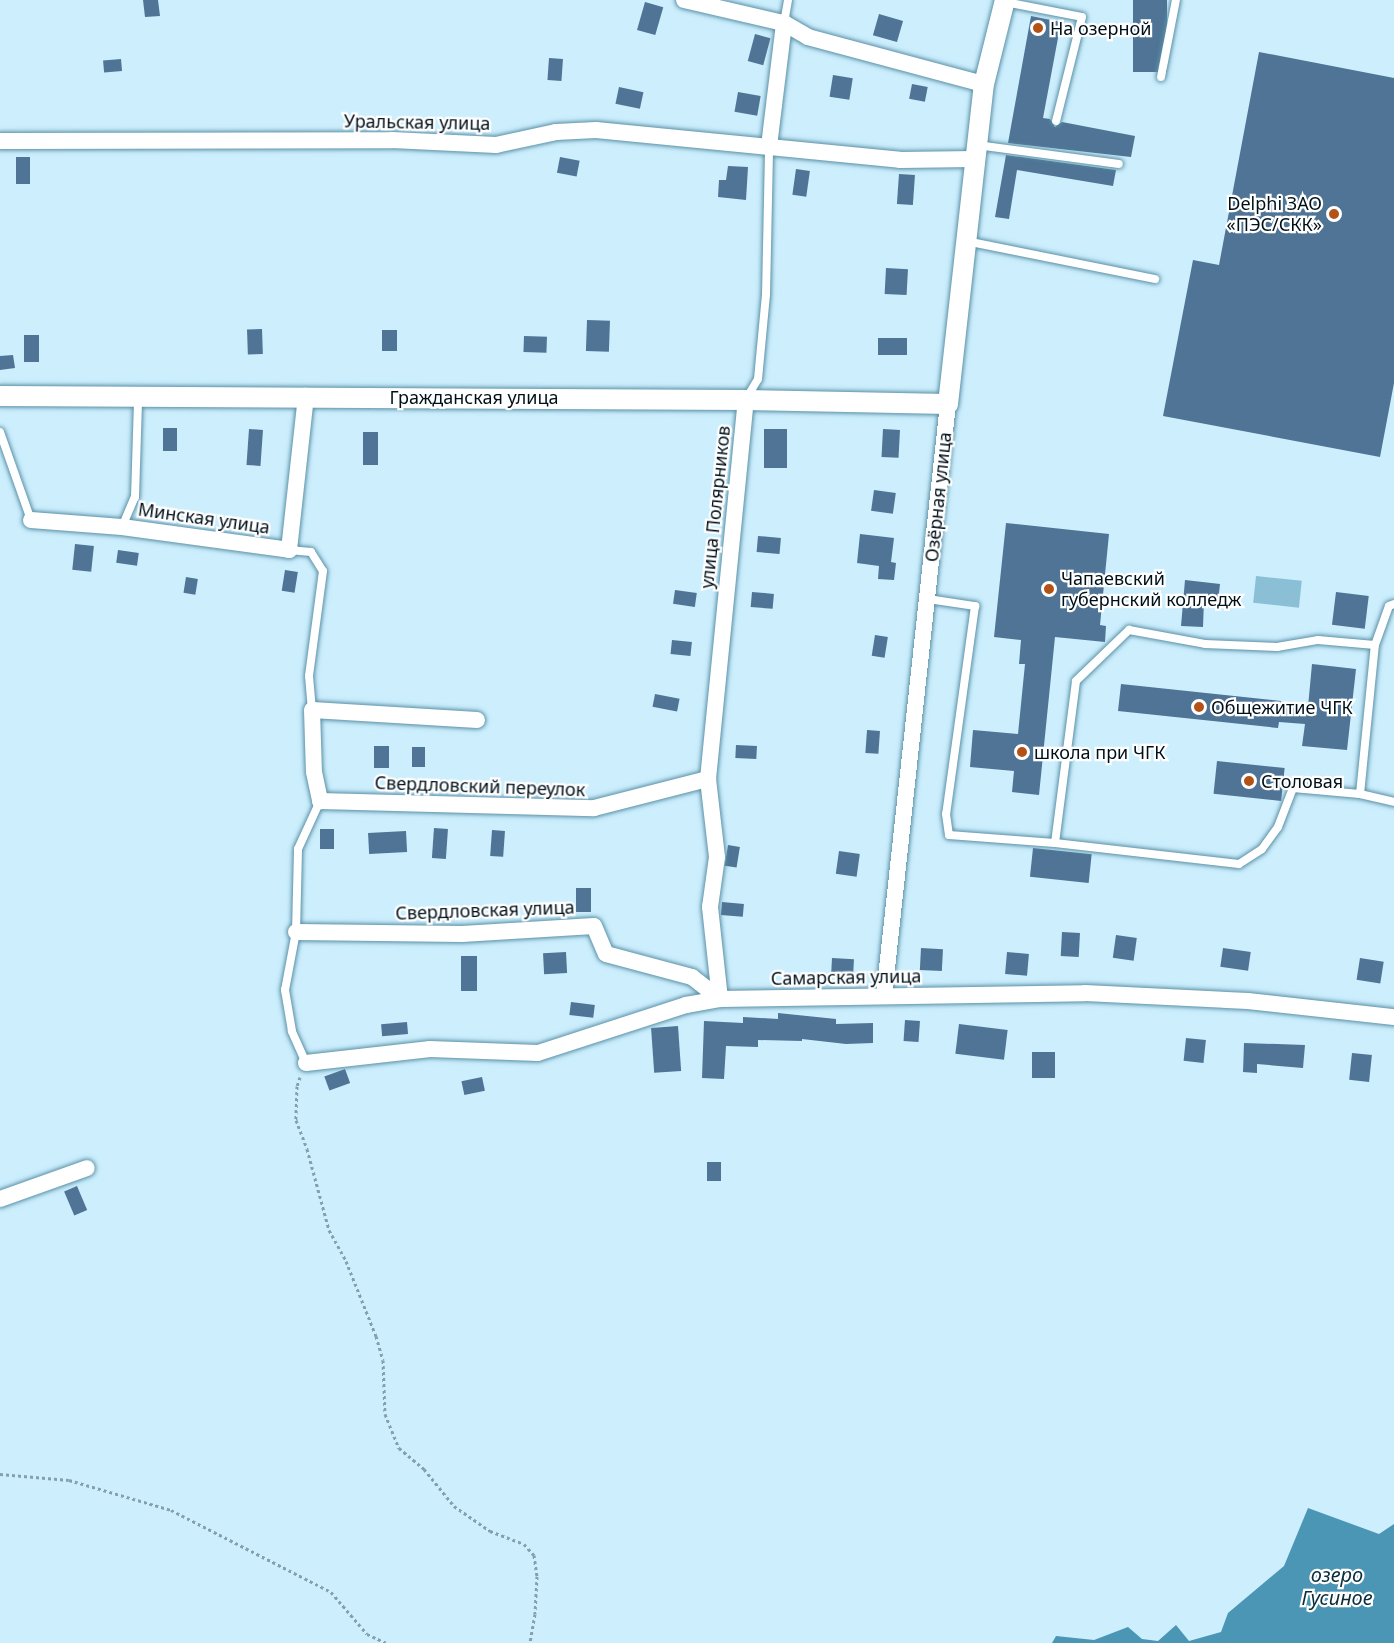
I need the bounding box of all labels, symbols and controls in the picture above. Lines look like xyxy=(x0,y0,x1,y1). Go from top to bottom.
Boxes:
place label: На озерной xyxy=(1050,17,1151,39)
marker: На озерной xyxy=(1031,21,1045,35)
street label: Уральская улица xyxy=(344,110,490,134)
place label: Delphi ЗАО «ПЭС/СКК» xyxy=(1227,193,1322,236)
marker: Delphi ЗАО «ПЭС/СКК» xyxy=(1327,207,1341,221)
street label: Гражданская улица xyxy=(389,386,559,408)
street label: улица Полярников xyxy=(696,424,734,590)
street label: Озёрная улица xyxy=(920,431,956,563)
street label: Минская улица xyxy=(137,498,271,538)
place label: Чапаевский губернский колледж xyxy=(1061,568,1242,610)
marker: Чапаевский губернский колледж xyxy=(1042,582,1056,596)
place label: Общежитие ЧГК xyxy=(1211,696,1353,718)
marker: Общежитие ЧГК xyxy=(1192,700,1206,714)
place label: школа при ЧГК xyxy=(1034,741,1165,763)
marker: школа при ЧГК xyxy=(1015,745,1029,759)
place label: Столовая xyxy=(1261,770,1343,792)
street label: Свердловский переулок xyxy=(374,772,586,800)
marker: Столовая xyxy=(1242,774,1256,788)
street label: Свердловская улица xyxy=(395,896,575,924)
street label: Самарская улица xyxy=(771,965,921,989)
water label: озеро Гусиное xyxy=(1301,1562,1373,1609)

